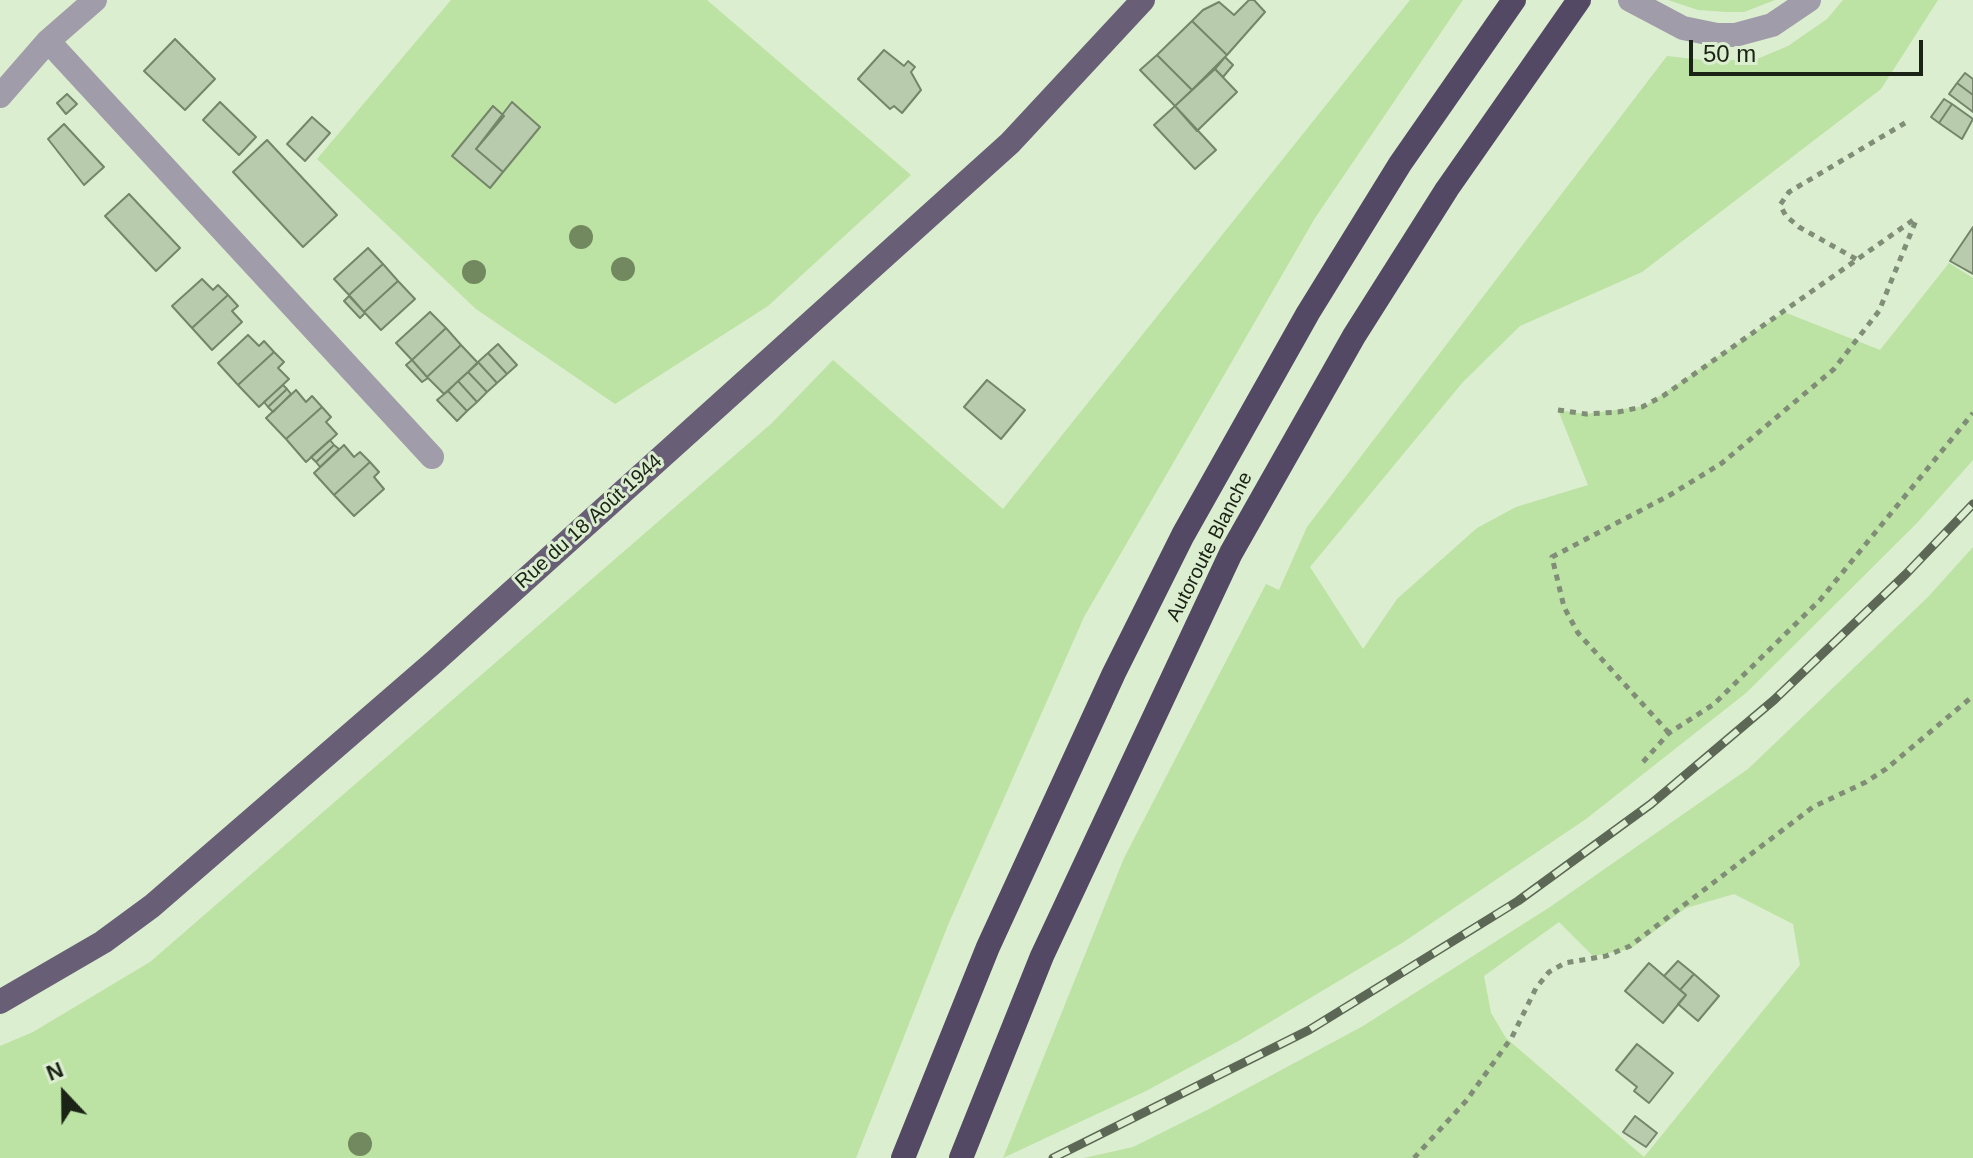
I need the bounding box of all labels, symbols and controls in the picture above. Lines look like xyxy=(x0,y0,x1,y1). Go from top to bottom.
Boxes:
scale bar xyxy=(1693,24,1927,74)
text: 50 m xyxy=(1703,40,1756,67)
street label: Rue du 18 Août 1944 xyxy=(511,450,667,594)
street label: Autoroute Blanche xyxy=(1162,468,1258,626)
north arrow xyxy=(24,1054,104,1134)
text: N xyxy=(43,1057,67,1086)

